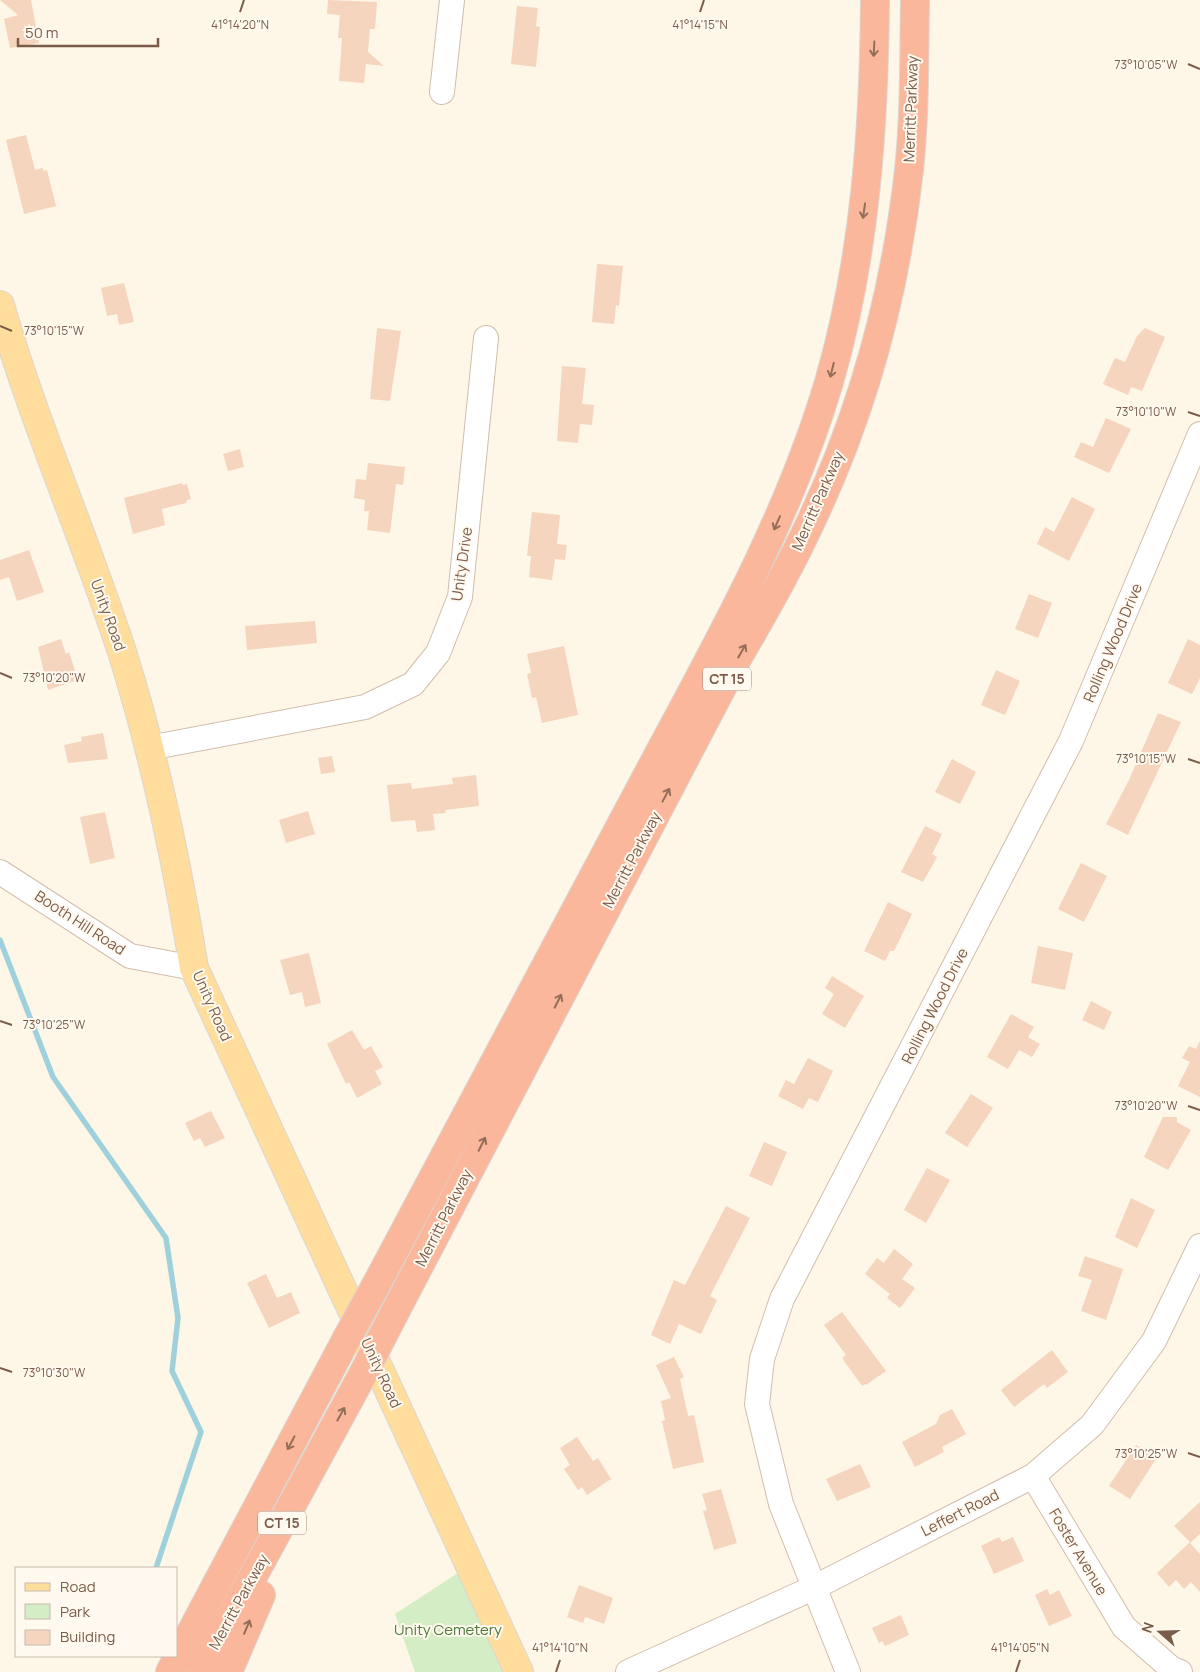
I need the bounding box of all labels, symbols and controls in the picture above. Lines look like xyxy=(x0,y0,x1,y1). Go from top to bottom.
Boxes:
scale bar xyxy=(18,15,158,47)
text: 41°14'20"N xyxy=(211,16,269,33)
text: 41°14'15"N xyxy=(672,16,728,33)
text: 50 m xyxy=(25,22,59,43)
one-way arrow xyxy=(870,40,879,56)
street label: Merritt Parkway xyxy=(898,55,923,163)
text: 73°10'05"W xyxy=(1115,56,1178,73)
one-way arrow xyxy=(858,202,868,218)
text: 73°10'15"W xyxy=(24,322,85,339)
one-way arrow xyxy=(827,362,836,378)
text: 73°10'10"W xyxy=(1116,403,1177,420)
street label: Merritt Parkway xyxy=(786,448,849,554)
one-way arrow xyxy=(771,515,781,530)
street label: Unity Drive xyxy=(446,525,477,602)
street label: Unity Road xyxy=(86,576,131,654)
street label: Rolling Wood Drive xyxy=(1078,580,1147,706)
one-way arrow xyxy=(737,645,747,659)
road number: CT 15 xyxy=(703,668,751,691)
text: 73°10'20"W xyxy=(23,669,86,686)
text: 73°10'15"W xyxy=(1116,750,1177,767)
one-way arrow xyxy=(662,788,671,803)
street label: Merritt Parkway xyxy=(597,808,666,912)
street label: Booth Hill Road xyxy=(31,885,130,960)
street label: Rolling Wood Drive xyxy=(896,944,973,1067)
street label: Unity Road xyxy=(188,967,237,1044)
one-way arrow xyxy=(554,994,563,1009)
text: 73°10'25"W xyxy=(23,1016,86,1033)
text: 73°10'20"W xyxy=(1115,1097,1178,1114)
one-way arrow xyxy=(477,1137,487,1152)
street label: Merritt Parkway xyxy=(410,1165,477,1270)
street label: Unity Road xyxy=(356,1334,407,1411)
text: 73°10'30"W xyxy=(23,1364,86,1381)
one-way arrow xyxy=(337,1407,347,1422)
one-way arrow xyxy=(286,1435,296,1450)
text: 73°10'25"W xyxy=(1115,1445,1178,1462)
street label: Leffert Road xyxy=(917,1484,1002,1541)
street label: Foster Avenue xyxy=(1044,1504,1113,1599)
road number: CT 15 xyxy=(258,1512,306,1535)
street label: Merritt Parkway xyxy=(204,1550,274,1653)
legend xyxy=(15,1567,178,1657)
text: Road xyxy=(60,1576,96,1597)
text: Park xyxy=(60,1601,90,1622)
north arrow xyxy=(1135,1607,1185,1657)
park label: Unity Cemetery xyxy=(394,1619,502,1640)
text: N xyxy=(1137,1619,1158,1635)
one-way arrow xyxy=(243,1620,252,1635)
text: Building xyxy=(60,1626,115,1647)
text: 41°14'10"N xyxy=(532,1639,588,1656)
text: 41°14'05"N xyxy=(991,1639,1049,1656)

